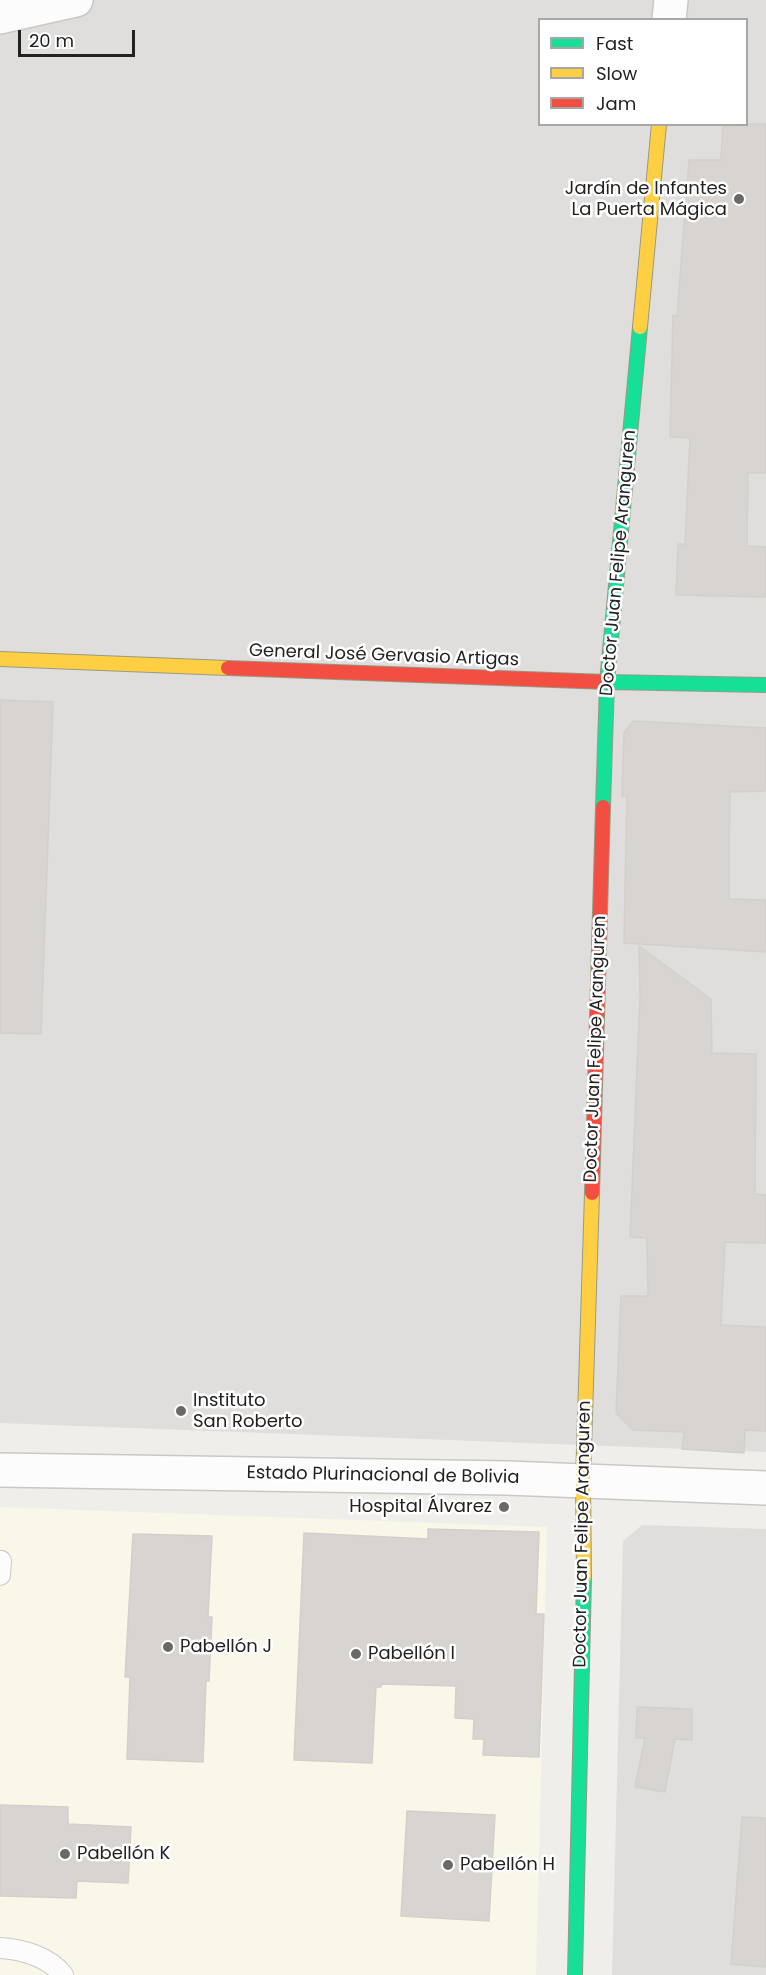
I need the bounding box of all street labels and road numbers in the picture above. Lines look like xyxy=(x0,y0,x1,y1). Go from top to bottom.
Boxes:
street label: Doctor Juan Felipe Aranguren xyxy=(597,429,641,697)
street label: General José Gervasio Artigas xyxy=(249,640,519,672)
street label: Doctor Juan Felipe Aranguren xyxy=(581,915,611,1183)
street label: Doctor Juan Felipe Aranguren xyxy=(570,1400,596,1668)
street label: Estado Plurinacional de Bolivia xyxy=(246,1463,520,1489)

